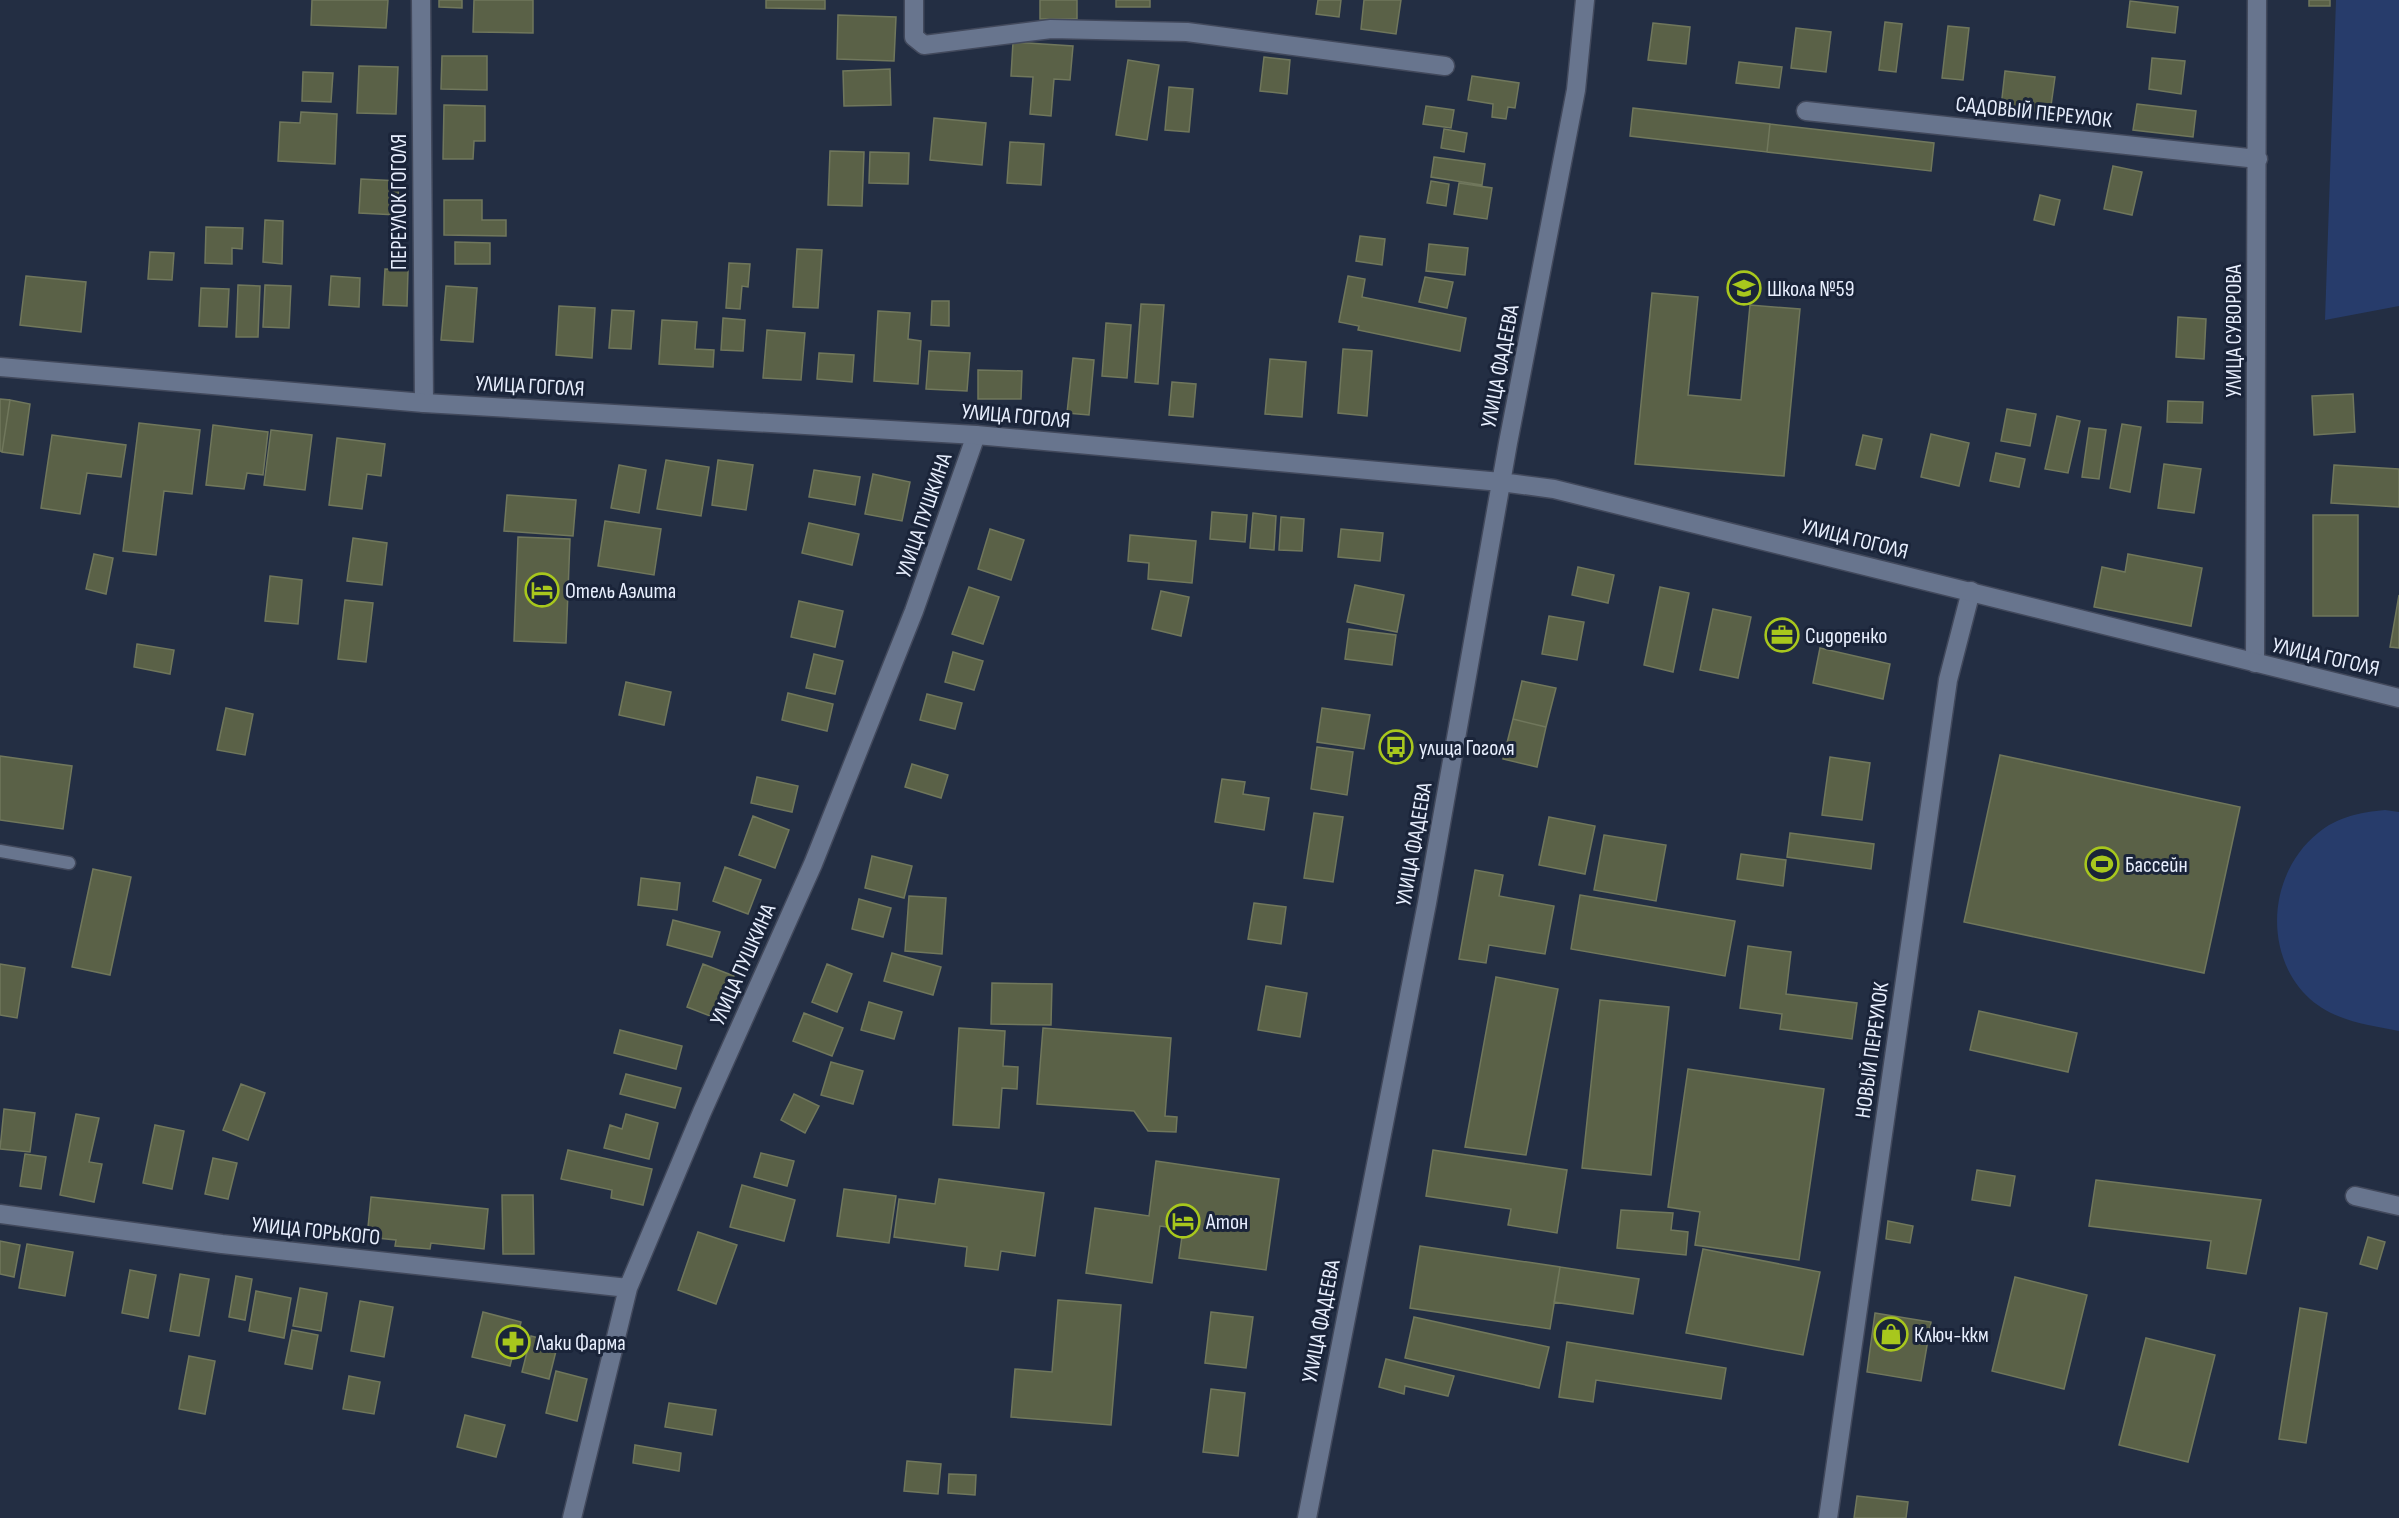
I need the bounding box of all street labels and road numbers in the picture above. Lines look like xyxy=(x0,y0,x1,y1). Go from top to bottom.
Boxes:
street label: САДОВЫЙ ПЕРЕУЛОК xyxy=(1954,91,2113,134)
street label: ПЕРЕУЛОК ГОГОЛЯ xyxy=(386,134,413,270)
street label: УЛИЦА СУВОРОВА xyxy=(2221,264,2248,397)
street label: УЛИЦА ФАДЕЕВА xyxy=(1475,302,1526,430)
street label: УЛИЦА ГОГОЛЯ xyxy=(475,370,585,403)
street label: УЛИЦА ГОГОЛЯ xyxy=(960,398,1071,435)
street label: УЛИЦА ПУШКИНА xyxy=(890,449,959,581)
street label: УЛИЦА ГОГОЛЯ xyxy=(1798,513,1911,566)
street label: УЛИЦА ГОГОЛЯ xyxy=(2269,632,2382,683)
street label: УЛИЦА ФАДЕЕВА xyxy=(1390,780,1439,908)
street label: УЛИЦА ПУШКИНА xyxy=(705,899,782,1030)
street label: НОВЫЙ ПЕРЕУЛОК xyxy=(1850,980,1895,1120)
street label: УЛИЦА ГОРЬКОГО xyxy=(250,1211,382,1252)
street label: УЛИЦА ФАДЕЕВА xyxy=(1296,1257,1347,1385)

